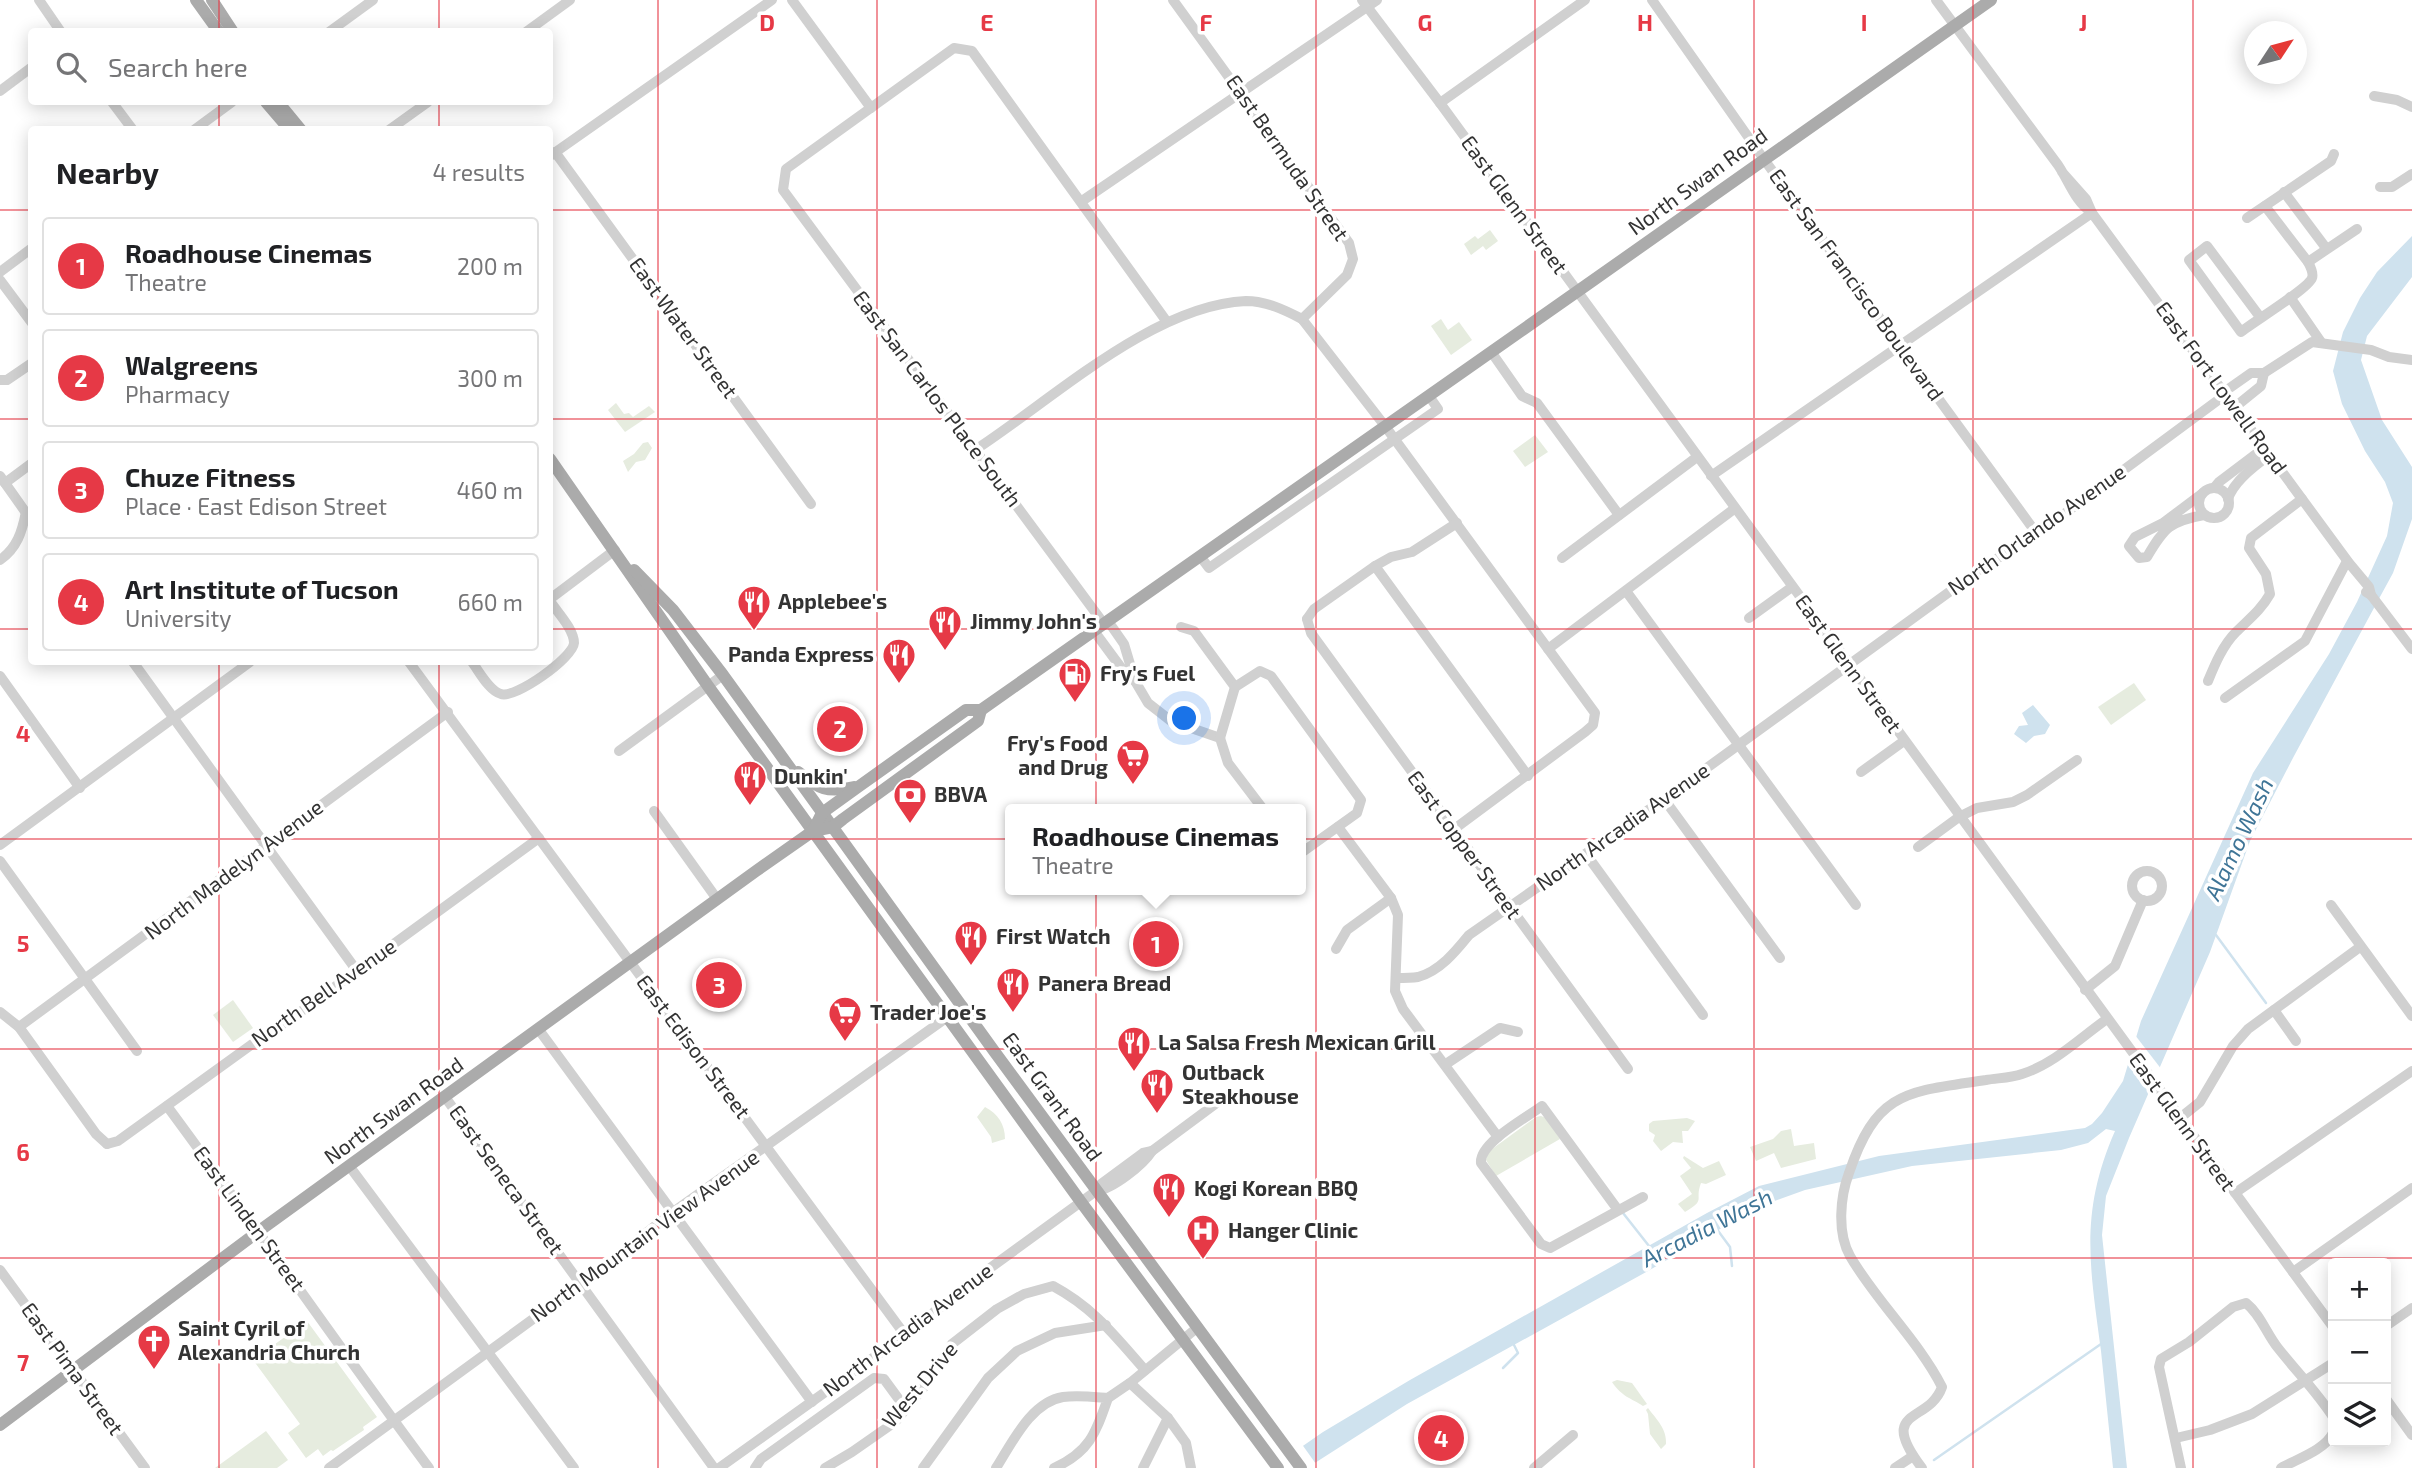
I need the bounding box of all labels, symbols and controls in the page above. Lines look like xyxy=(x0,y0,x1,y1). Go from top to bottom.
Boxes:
text: D xyxy=(759,8,775,36)
text: E xyxy=(980,8,994,36)
text: F xyxy=(1200,8,1213,36)
text: G xyxy=(1418,8,1432,36)
text: H xyxy=(1637,8,1653,36)
text: I xyxy=(1861,8,1867,36)
text: J xyxy=(2079,8,2087,36)
north arrow xyxy=(2244,21,2307,84)
search box xyxy=(28,28,553,105)
icon: search xyxy=(52,48,90,86)
text: Search here xyxy=(108,51,248,82)
street label: East Bermuda Street xyxy=(1222,70,1355,245)
street label: North Swan Road xyxy=(1623,122,1772,240)
street label: East Glenn Street xyxy=(1457,130,1574,278)
text: Nearby xyxy=(56,154,159,190)
text: 4 results xyxy=(433,158,525,186)
street label: East San Francisco Boulevard xyxy=(1765,164,1950,405)
text: Roadhouse Cinemas xyxy=(125,237,372,268)
text: 1 xyxy=(76,252,86,280)
text: 200 m xyxy=(457,252,523,280)
street label: East Water Street xyxy=(625,252,744,402)
text: Theatre xyxy=(125,268,207,296)
street label: East San Carlos Place South xyxy=(849,285,1028,511)
street label: East Fort Lowell Road xyxy=(2151,296,2293,478)
text: Walgreens xyxy=(125,349,258,380)
text: 2 xyxy=(74,364,88,392)
text: 300 m xyxy=(457,364,523,392)
text: Pharmacy xyxy=(125,380,230,408)
street label: North Orlando Avenue xyxy=(1943,458,2130,600)
text: Chuze Fitness xyxy=(125,461,295,492)
text: 3 xyxy=(74,476,88,504)
text: 460 m xyxy=(457,476,523,504)
text: Place · East Edison Street xyxy=(125,492,387,520)
text: Art Institute of Tucson xyxy=(125,573,399,604)
restaurant icon: Applebee's xyxy=(735,583,773,632)
text: 4 xyxy=(74,588,88,616)
text: 660 m xyxy=(458,588,523,616)
place label: Applebee's xyxy=(778,588,887,613)
street label: East Glenn Street xyxy=(1791,589,1908,737)
restaurant icon: Jimmy John's xyxy=(926,603,964,652)
text: University xyxy=(125,604,231,632)
place label: Jimmy John's xyxy=(970,608,1097,634)
restaurant icon: Panda Express xyxy=(880,636,918,685)
place label: Panda Express xyxy=(728,641,874,666)
fuel station icon: Fry's Fuel xyxy=(1056,655,1094,704)
place label: Fry's Fuel xyxy=(1100,660,1195,686)
your location xyxy=(1167,701,1201,735)
pin: 2 xyxy=(817,703,863,755)
text: 4 xyxy=(16,719,30,747)
place label: Fry's Food and Drug xyxy=(1007,730,1108,779)
supermarket icon: Fry's Food and Drug xyxy=(1114,737,1152,786)
street label: North Arcadia Avenue xyxy=(1531,756,1714,895)
restaurant icon: Dunkin' xyxy=(731,758,769,807)
place label: Dunkin' xyxy=(774,763,848,788)
street label: East Copper Street xyxy=(1403,765,1527,923)
water label: Alamo Wash xyxy=(2197,773,2279,905)
bank icon: BBVA xyxy=(891,776,929,825)
place label: BBVA xyxy=(934,781,987,806)
street label: North Madelyn Avenue xyxy=(139,794,327,944)
popup xyxy=(1005,804,1306,895)
text: Roadhouse Cinemas xyxy=(1032,820,1279,851)
text: Theatre xyxy=(1032,851,1114,879)
restaurant icon: First Watch xyxy=(952,918,990,967)
pin: 1 xyxy=(1133,918,1179,970)
place label: First Watch xyxy=(996,923,1111,948)
text: 5 xyxy=(17,929,29,957)
street label: North Bell Avenue xyxy=(246,933,400,1051)
pin: 3 xyxy=(696,959,742,1011)
restaurant icon: Panera Bread xyxy=(994,965,1032,1014)
street label: East Edison Street xyxy=(632,969,756,1123)
place label: Panera Bread xyxy=(1038,970,1171,995)
supermarket icon: Trader Joe's xyxy=(826,994,864,1043)
place label: Trader Joe's xyxy=(870,999,986,1024)
restaurant icon: La Salsa Fresh Mexican Grill xyxy=(1115,1024,1153,1073)
street label: East Grant Road xyxy=(998,1027,1108,1165)
place label: La Salsa Fresh Mexican Grill xyxy=(1158,1029,1436,1054)
street label: East Glenn Street xyxy=(2125,1047,2242,1195)
street label: North Swan Road xyxy=(319,1051,468,1169)
place label: Outback Steakhouse xyxy=(1182,1059,1299,1108)
restaurant icon: Outback Steakhouse xyxy=(1138,1066,1176,1115)
street label: East Seneca Street xyxy=(445,1100,570,1258)
text: 6 xyxy=(16,1138,30,1166)
street label: East Linden Street xyxy=(189,1141,311,1296)
street label: North Mountain View Avenue xyxy=(525,1143,763,1326)
restaurant icon: Kogi Korean BBQ xyxy=(1150,1170,1188,1219)
place label: Kogi Korean BBQ xyxy=(1194,1175,1358,1201)
water label: Arcadia Wash xyxy=(1635,1182,1777,1273)
hospital icon: Hanger Clinic xyxy=(1184,1212,1222,1261)
place label: Hanger Clinic xyxy=(1228,1217,1359,1242)
street label: North Arcadia Avenue xyxy=(817,1257,997,1401)
map controls xyxy=(2328,1258,2391,1447)
button: + xyxy=(2328,1258,2391,1321)
street label: East Pima Street xyxy=(17,1297,130,1439)
place label: Saint Cyril of Alexandria Church xyxy=(178,1315,360,1364)
button: − xyxy=(2328,1321,2391,1384)
church icon: Saint Cyril of Alexandria Church xyxy=(135,1322,173,1371)
street label: West Drive xyxy=(876,1336,962,1432)
text: 7 xyxy=(17,1348,29,1376)
button: layers xyxy=(2328,1384,2391,1447)
pin: 4 xyxy=(1418,1412,1464,1464)

